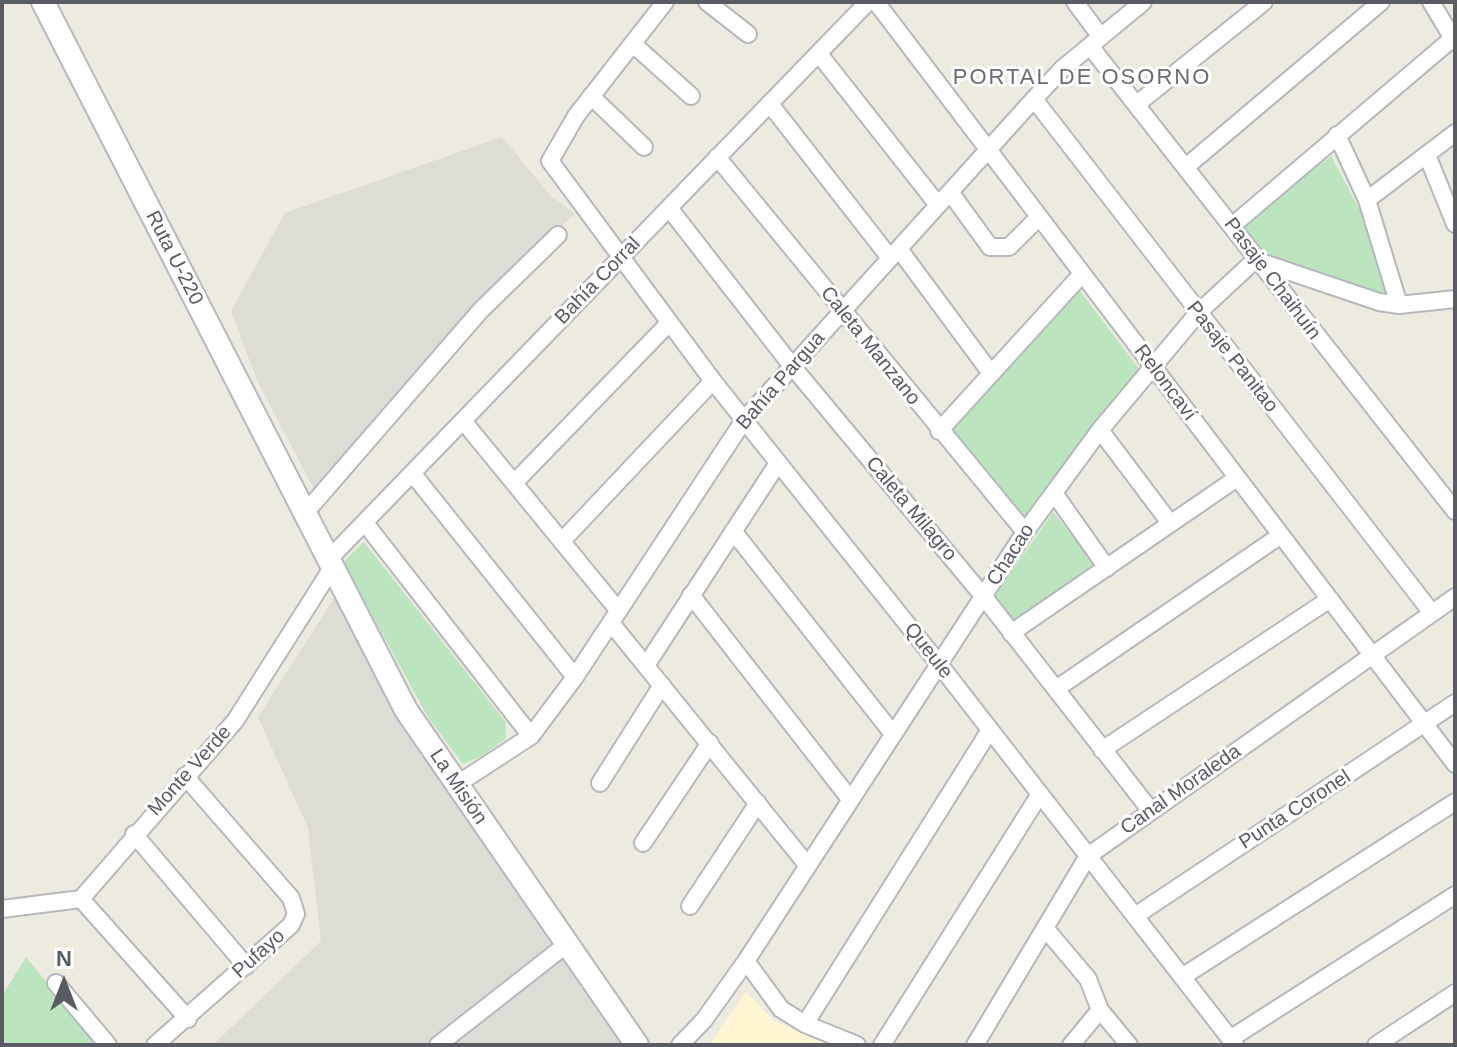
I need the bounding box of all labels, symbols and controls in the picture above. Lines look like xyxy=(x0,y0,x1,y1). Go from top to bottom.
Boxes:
district label: PORTAL DE OSORNO xyxy=(953,65,1211,91)
street label: Ruta U-220 xyxy=(140,207,208,309)
street label: Pasaje Chaihuín xyxy=(1218,213,1326,345)
street label: Bahía Corral xyxy=(550,232,646,330)
street label: Caleta Manzano xyxy=(815,282,925,410)
street label: Pasaje Panitao xyxy=(1181,297,1283,417)
street label: Bahía Pargua xyxy=(732,327,830,435)
street label: Reloncaví xyxy=(1129,340,1201,426)
street label: Caleta Milagro xyxy=(860,452,962,566)
street label: Chacao xyxy=(982,520,1040,590)
street label: Queule xyxy=(899,618,957,684)
street label: Monte Verde xyxy=(143,721,237,821)
street label: Canal Moraleda xyxy=(1116,740,1246,840)
street label: La Misión xyxy=(424,745,492,829)
street label: Punta Coronel xyxy=(1235,765,1355,855)
street label: Pufayo xyxy=(228,924,290,984)
north arrow xyxy=(24,943,104,1023)
text: N xyxy=(56,946,72,971)

